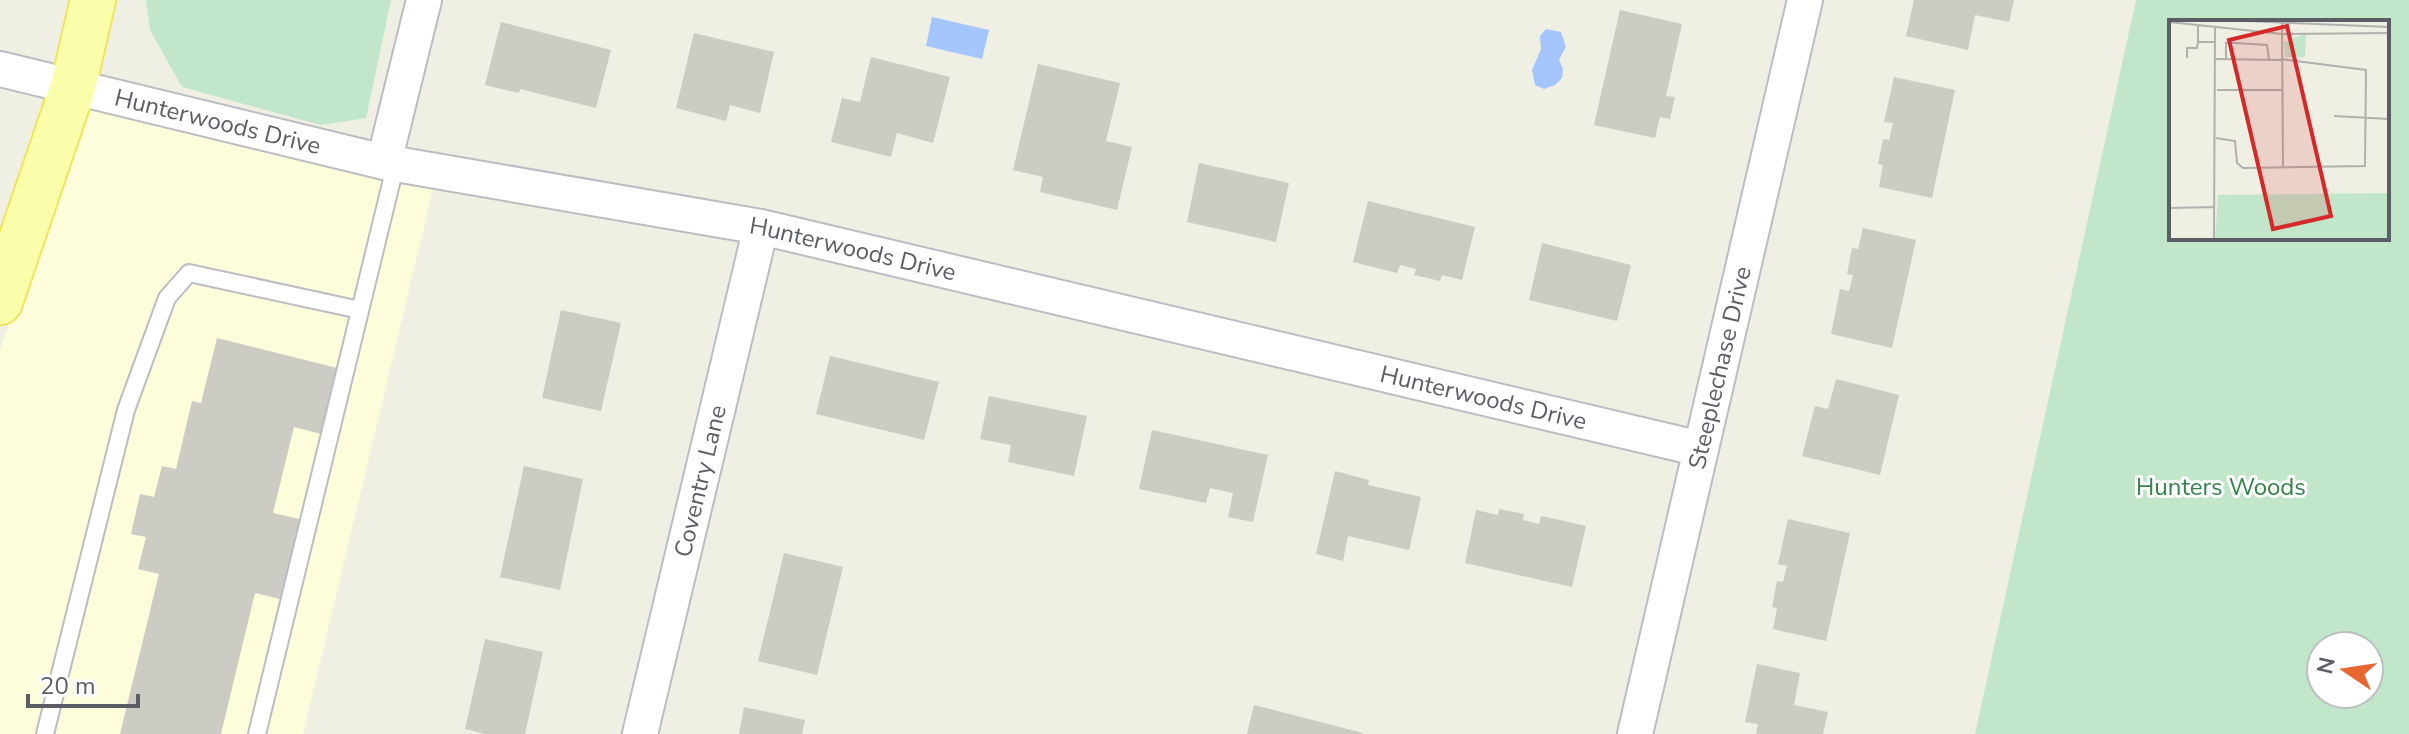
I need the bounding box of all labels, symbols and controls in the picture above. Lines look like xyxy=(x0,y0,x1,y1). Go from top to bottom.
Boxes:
inset map xyxy=(2169,20,2389,240)
street label: Hunterwoods Drive xyxy=(111,81,324,162)
street label: Hunterwoods Drive xyxy=(747,209,959,289)
street label: Steeplechase Drive xyxy=(1681,263,1759,472)
street label: Hunterwoods Drive xyxy=(1377,358,1590,437)
street label: Coventry Lane xyxy=(667,402,734,560)
park label: Hunters Woods xyxy=(2136,471,2306,503)
north arrow xyxy=(2305,630,2385,710)
text: N xyxy=(2310,654,2343,677)
scale bar xyxy=(28,658,138,708)
text: 20 m xyxy=(40,670,96,702)

